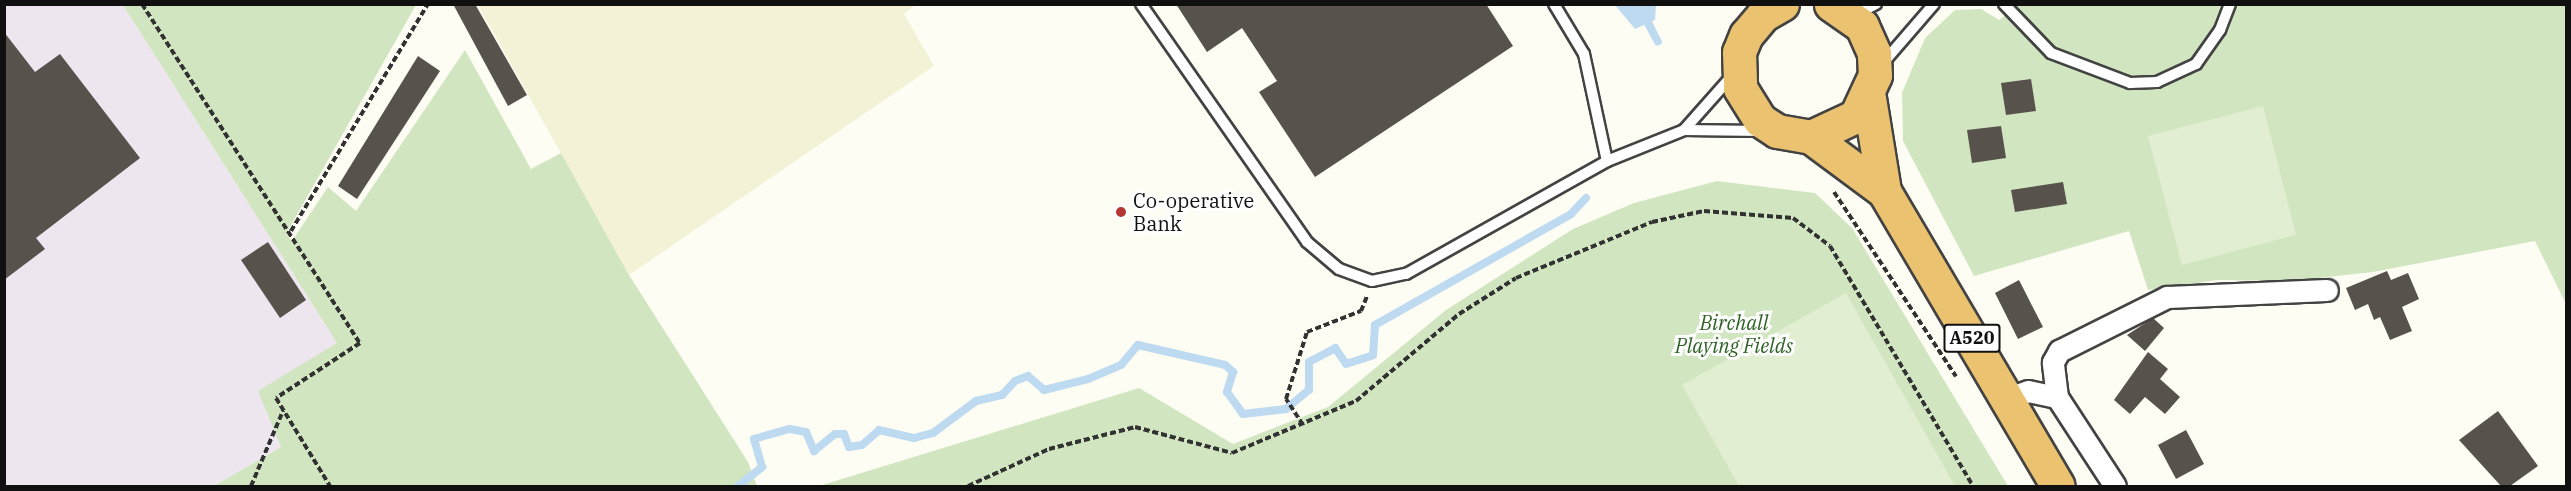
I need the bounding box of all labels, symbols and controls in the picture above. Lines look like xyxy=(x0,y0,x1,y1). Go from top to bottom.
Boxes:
place label: Co-operative Bank xyxy=(1133,189,1254,236)
marker: Co-operative Bank xyxy=(1114,205,1128,219)
park label: Birchall Playing Fields xyxy=(1675,311,1793,358)
road number: A520 xyxy=(1944,323,2000,353)

